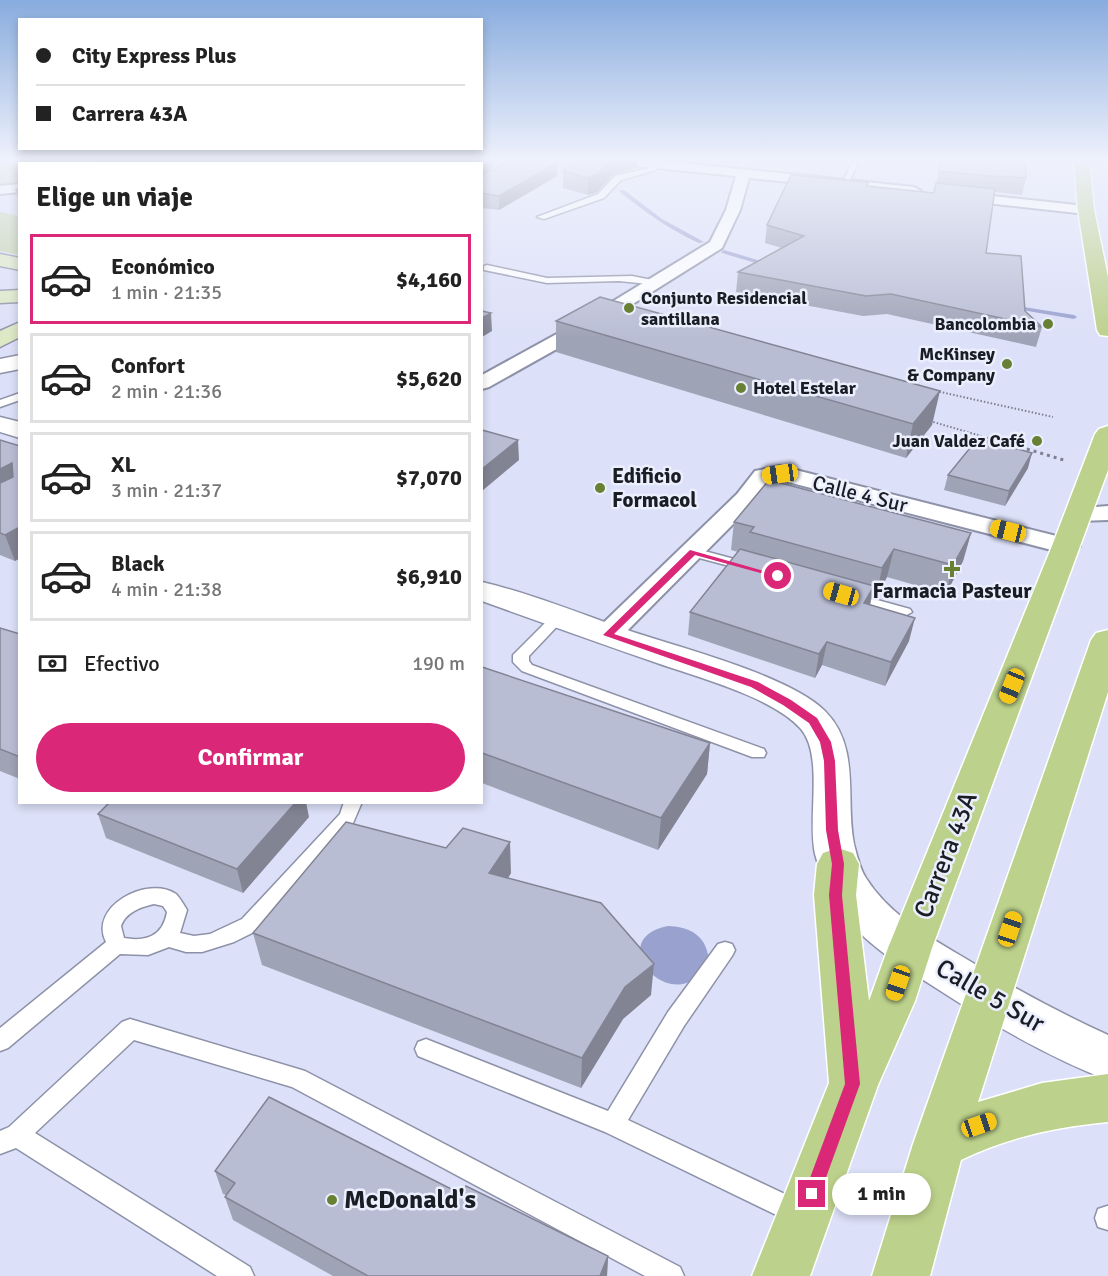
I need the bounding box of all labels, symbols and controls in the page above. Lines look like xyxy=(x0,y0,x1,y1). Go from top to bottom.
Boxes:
text: City Express Plus xyxy=(72,42,236,69)
text: Carrera 43A xyxy=(72,100,187,127)
text: Elige un viaje xyxy=(36,181,193,214)
icon: car xyxy=(39,252,93,306)
text: Económico xyxy=(111,253,215,280)
text: $4,160 xyxy=(396,266,462,293)
text: 1 min · 21:35 xyxy=(111,280,222,305)
place label: Conjunto Residencial santillana xyxy=(641,287,807,330)
marker: Conjunto Residencial santillana xyxy=(622,301,636,315)
place label: Bancolombia xyxy=(934,313,1036,335)
marker: Bancolombia xyxy=(1041,317,1055,331)
place label: McKinsey & Company xyxy=(907,343,995,386)
icon: car xyxy=(39,351,93,405)
text: Confort xyxy=(111,352,185,379)
marker: McKinsey & Company xyxy=(1000,357,1014,371)
text: $5,620 xyxy=(396,365,462,392)
place label: Hotel Estelar xyxy=(753,377,857,399)
text: 2 min · 21:36 xyxy=(111,379,222,404)
marker: Hotel Estelar xyxy=(734,381,748,395)
place label: Juan Valdez Café xyxy=(892,430,1025,452)
marker: Juan Valdez Café xyxy=(1030,434,1044,448)
icon: car xyxy=(39,450,93,504)
text: XL xyxy=(111,451,136,478)
place label: Edificio Formacol xyxy=(612,463,697,513)
car xyxy=(761,463,799,485)
text: $7,070 xyxy=(396,464,462,491)
street label: Calle 4 Sur xyxy=(810,470,910,518)
text: 3 min · 21:37 xyxy=(111,478,222,503)
marker: Edificio Formacol xyxy=(593,481,607,495)
car xyxy=(988,518,1028,544)
icon: car xyxy=(39,549,93,603)
text: Black xyxy=(111,550,165,577)
route start xyxy=(764,562,791,589)
marker: Farmacia Pasteur xyxy=(945,562,959,576)
text: $6,910 xyxy=(396,563,462,590)
text: 4 min · 21:38 xyxy=(111,577,222,602)
place label: Farmacia Pasteur xyxy=(872,578,1032,604)
car xyxy=(821,580,861,608)
icon: cash xyxy=(36,647,69,680)
text: Efectivo xyxy=(84,650,160,677)
text: 190 m xyxy=(412,651,465,676)
car xyxy=(997,666,1027,706)
button: Confirmar xyxy=(36,723,465,792)
street label: Carrera 43A xyxy=(907,787,985,923)
car xyxy=(996,909,1024,949)
street label: Calle 5 Sur xyxy=(930,952,1050,1040)
car xyxy=(884,963,912,1003)
car xyxy=(959,1111,999,1139)
callout: 1 min xyxy=(833,1173,932,1215)
route end xyxy=(798,1180,825,1207)
text: 1 min xyxy=(857,1181,906,1206)
place label: McDonald's xyxy=(344,1184,476,1216)
marker: McDonald's xyxy=(325,1193,339,1207)

